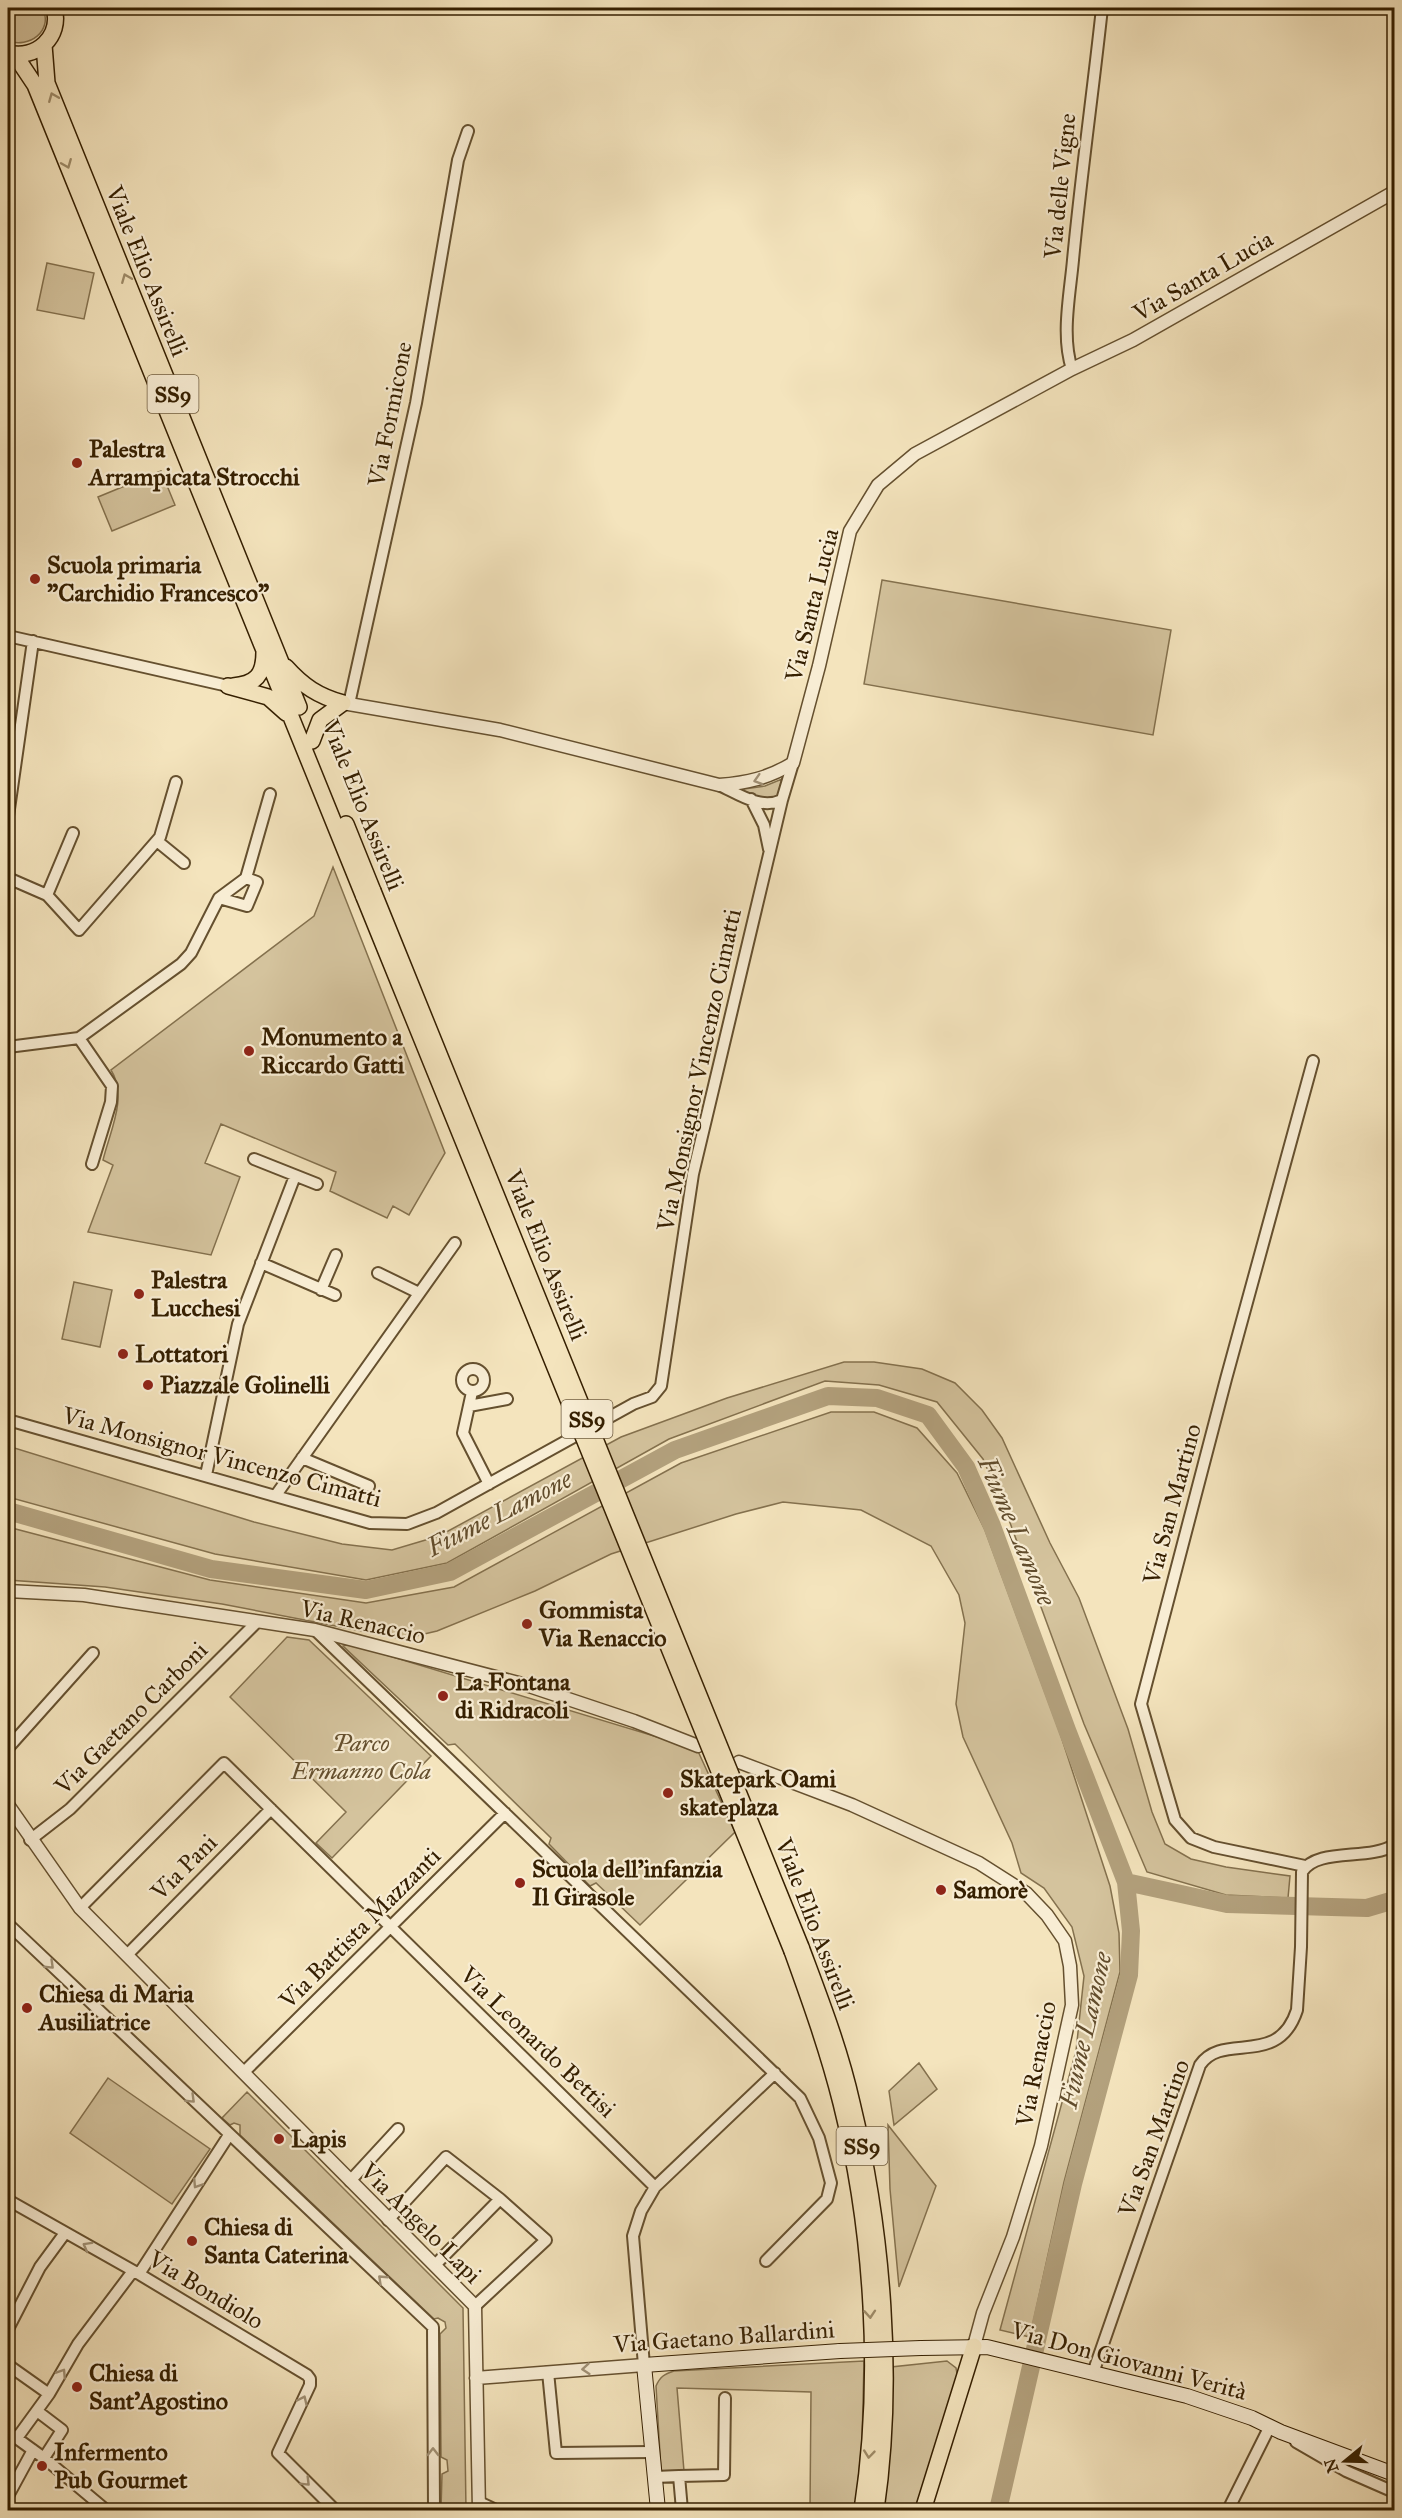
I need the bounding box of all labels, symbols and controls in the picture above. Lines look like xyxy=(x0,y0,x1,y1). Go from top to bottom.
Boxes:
one-way arrow xyxy=(48,92,60,103)
street label: Via delle Vigne xyxy=(1037,112,1083,261)
one-way arrow xyxy=(60,158,72,169)
street label: Viale Elio Assirelli xyxy=(99,180,195,361)
street label: Via Santa Lucia xyxy=(1127,223,1279,329)
one-way arrow xyxy=(121,273,133,284)
street label: Via Formicone xyxy=(361,339,419,490)
road number: SS9 xyxy=(148,375,198,413)
place label: Palestra Arrampicata Strocchi xyxy=(87,434,300,492)
marker: Palestra Arrampicata Strocchi xyxy=(70,456,84,470)
street label: Via Santa Lucia xyxy=(778,525,846,686)
place label: Scuola primaria "Carchidio Francesco" xyxy=(47,550,269,608)
marker: Scuola primaria "Carchidio Francesco" xyxy=(28,572,42,586)
street label: Viale Elio Assirelli xyxy=(315,714,411,895)
one-way arrow xyxy=(753,773,764,785)
street label: Via Monsignor Vincenzo Cimatti xyxy=(650,906,748,1235)
place label: Monumento a Riccardo Gatti xyxy=(261,1022,405,1080)
marker: Monumento a Riccardo Gatti xyxy=(242,1044,256,1058)
street label: Viale Elio Assirelli xyxy=(498,1164,594,1345)
place label: Palestra Lucchesi xyxy=(151,1265,241,1323)
marker: Palestra Lucchesi xyxy=(132,1287,146,1301)
place label: Lottatori xyxy=(135,1339,229,1369)
marker: Lottatori xyxy=(116,1347,130,1361)
place label: Piazzale Golinelli xyxy=(160,1370,330,1400)
marker: Piazzale Golinelli xyxy=(141,1378,155,1392)
street label: Via Monsignor Vincenzo Cimatti xyxy=(58,1400,385,1514)
road number: SS9 xyxy=(562,1400,612,1438)
street label: Via San Martino xyxy=(1136,1420,1208,1588)
water label: Fiume Lamone xyxy=(971,1451,1063,1612)
water label: Fiume Lamone xyxy=(420,1462,578,1564)
street label: Via Renaccio xyxy=(297,1593,428,1651)
place label: Gommista Via Renaccio xyxy=(538,1595,666,1653)
marker: Gommista Via Renaccio xyxy=(520,1617,534,1631)
street label: Via Gaetano Carboni xyxy=(47,1635,214,1802)
place label: La Fontana di Ridracoli xyxy=(455,1667,571,1725)
marker: La Fontana di Ridracoli xyxy=(436,1689,450,1703)
park label: Parco Ermanno Cola xyxy=(290,1728,431,1786)
place label: Skatepark Oami skateplaza xyxy=(680,1764,836,1822)
marker: Skatepark Oami skateplaza xyxy=(661,1786,675,1800)
street label: Via Pani xyxy=(144,1827,224,1907)
street label: Viale Elio Assirelli xyxy=(768,1833,862,2014)
street label: Via Battista Mazzanti xyxy=(272,1841,447,2016)
place label: Scuola dell'infanzia Il Girasole xyxy=(532,1854,723,1912)
place label: Samorè xyxy=(953,1875,1028,1905)
marker: Scuola dell'infanzia Il Girasole xyxy=(513,1876,527,1890)
marker: Samorè xyxy=(934,1883,948,1897)
water label: Fiume Lamone xyxy=(1051,1948,1119,2112)
one-way arrow xyxy=(42,1957,53,1968)
street label: Via Leonardo Bettisi xyxy=(453,1959,622,2124)
place label: Chiesa di Maria Ausiliatrice xyxy=(37,1979,195,2037)
street label: Via Renaccio xyxy=(1009,1999,1063,2130)
marker: Chiesa di Maria Ausiliatrice xyxy=(20,2001,34,2015)
street label: Via San Martino xyxy=(1111,2055,1196,2222)
one-way arrow xyxy=(184,2092,194,2103)
place label: Lapis xyxy=(291,2124,346,2154)
road number: SS9 xyxy=(836,2127,888,2165)
marker: Lapis xyxy=(272,2132,286,2146)
street label: Via Angelo Lapi xyxy=(353,2155,488,2290)
one-way arrow xyxy=(193,2177,204,2188)
place label: Chiesa di Santa Caterina xyxy=(204,2212,349,2270)
marker: Chiesa di Santa Caterina xyxy=(185,2234,199,2248)
one-way arrow xyxy=(83,2241,94,2253)
street label: Via Bondiolo xyxy=(142,2243,269,2336)
one-way arrow xyxy=(378,2275,389,2286)
one-way arrow xyxy=(864,2310,877,2319)
street label: Via Gaetano Ballardini xyxy=(611,2314,836,2360)
street label: Via Don Giovanni Verità xyxy=(1007,2315,1251,2407)
place label: Chiesa di Sant'Agostino xyxy=(89,2358,228,2416)
one-way arrow xyxy=(581,2363,590,2376)
one-way arrow xyxy=(55,2369,67,2379)
marker: Chiesa di Sant'Agostino xyxy=(70,2380,84,2394)
one-way arrow xyxy=(295,2396,307,2407)
north arrow xyxy=(1315,2431,1375,2491)
place label: Infermento Pub Gourmet xyxy=(54,2437,188,2495)
one-way arrow xyxy=(427,2448,439,2457)
one-way arrow xyxy=(863,2449,876,2458)
text: N xyxy=(1320,2456,1342,2475)
marker: Infermento Pub Gourmet xyxy=(35,2459,49,2473)
one-way arrow xyxy=(299,2474,310,2485)

